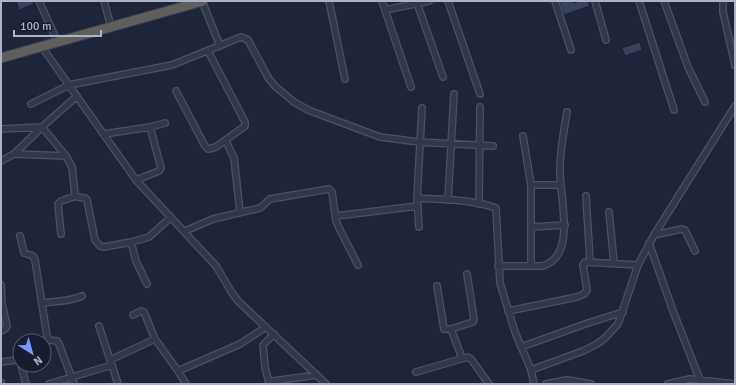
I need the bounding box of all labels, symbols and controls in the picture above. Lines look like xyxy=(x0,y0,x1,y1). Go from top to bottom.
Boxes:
scale bar xyxy=(14,12,101,38)
text: 100 m xyxy=(20,19,52,34)
north arrow xyxy=(12,333,52,373)
text: N xyxy=(31,353,45,368)

